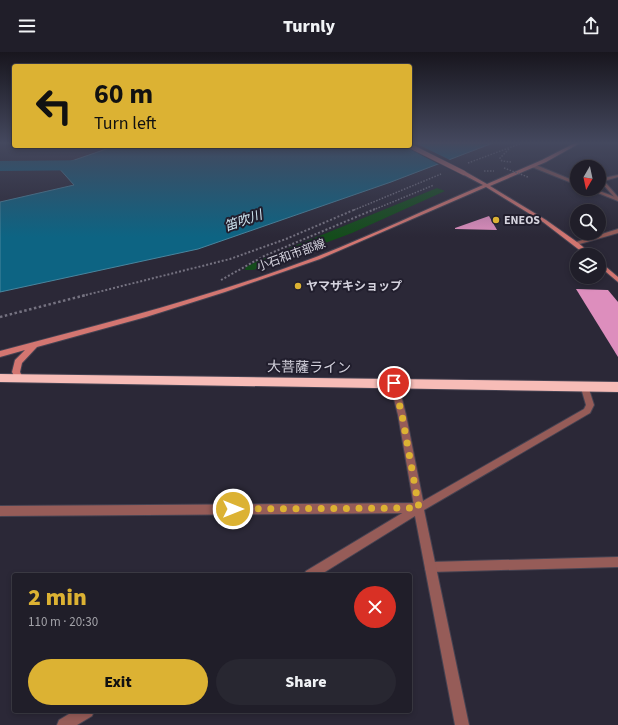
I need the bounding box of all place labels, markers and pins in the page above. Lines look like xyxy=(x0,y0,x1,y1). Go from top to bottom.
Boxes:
place label: ENEOS xyxy=(504,212,540,229)
marker: ENEOS xyxy=(491,215,501,225)
place label: ヤマザキショップ xyxy=(306,278,402,295)
marker: ヤマザキショップ xyxy=(293,281,303,291)
pin xyxy=(377,366,411,400)

